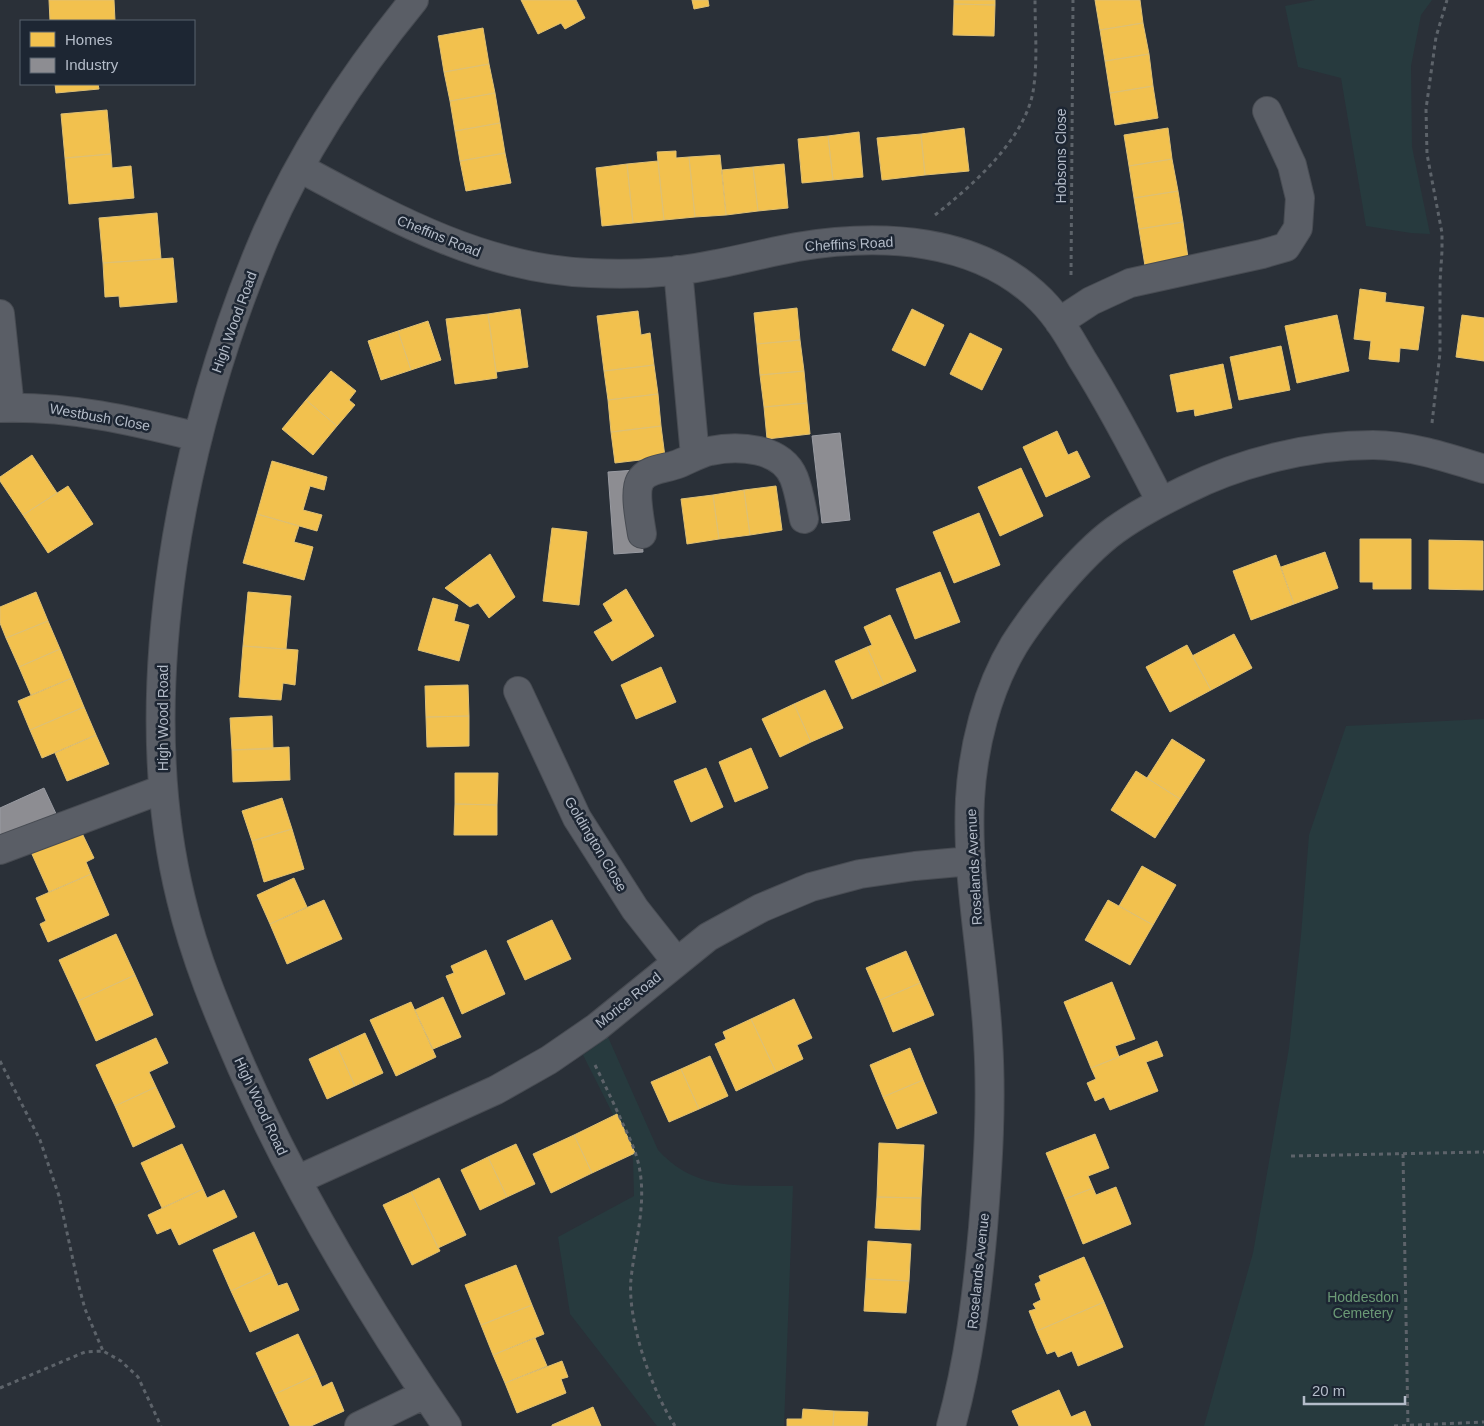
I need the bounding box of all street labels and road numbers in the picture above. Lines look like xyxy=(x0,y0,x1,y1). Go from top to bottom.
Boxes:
street label: Hobsons Close xyxy=(1053,108,1069,203)
street label: Cheffins Road xyxy=(395,212,483,260)
street label: Cheffins Road xyxy=(804,234,894,254)
street label: High Wood Road xyxy=(208,269,260,375)
street label: Westbush Close xyxy=(49,400,152,434)
street label: High Wood Road xyxy=(155,665,171,771)
street label: Goldington Close xyxy=(561,794,631,894)
street label: Roselands Avenue xyxy=(963,808,985,926)
street label: Morice Road xyxy=(592,969,664,1031)
street label: High Wood Road xyxy=(231,1054,291,1158)
street label: Roselands Avenue xyxy=(964,1212,992,1330)

